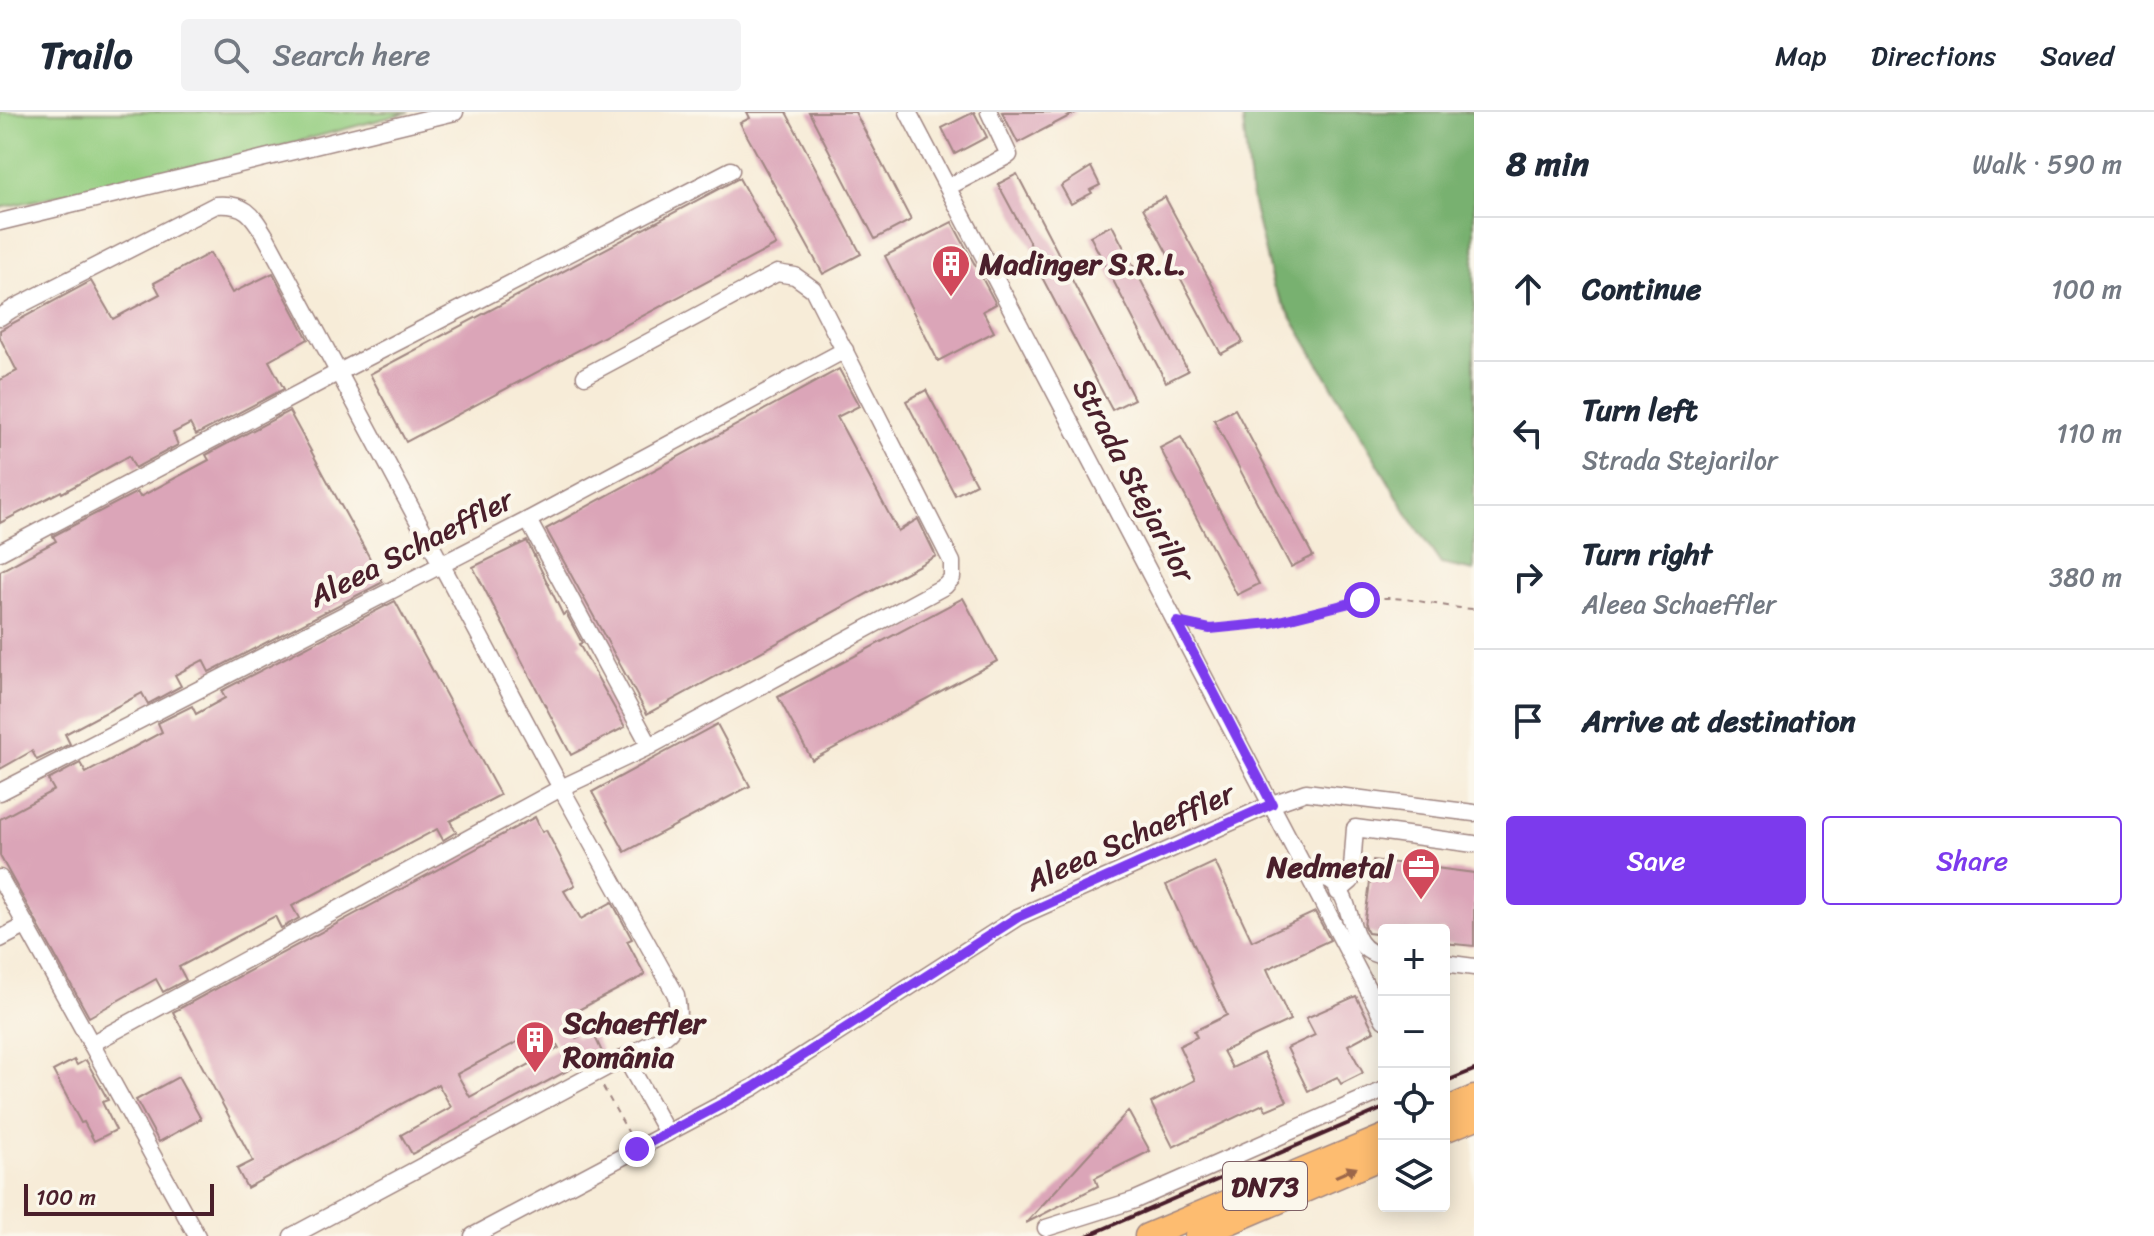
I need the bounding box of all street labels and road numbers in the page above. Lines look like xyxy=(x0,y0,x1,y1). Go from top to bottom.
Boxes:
street label: Strada Stejarilor xyxy=(1057,368,1212,594)
street label: Aleea Schaeffler xyxy=(298,472,524,623)
street label: Aleea Schaeffler xyxy=(1016,766,1245,908)
road number: DN73 xyxy=(1223,1162,1307,1210)

